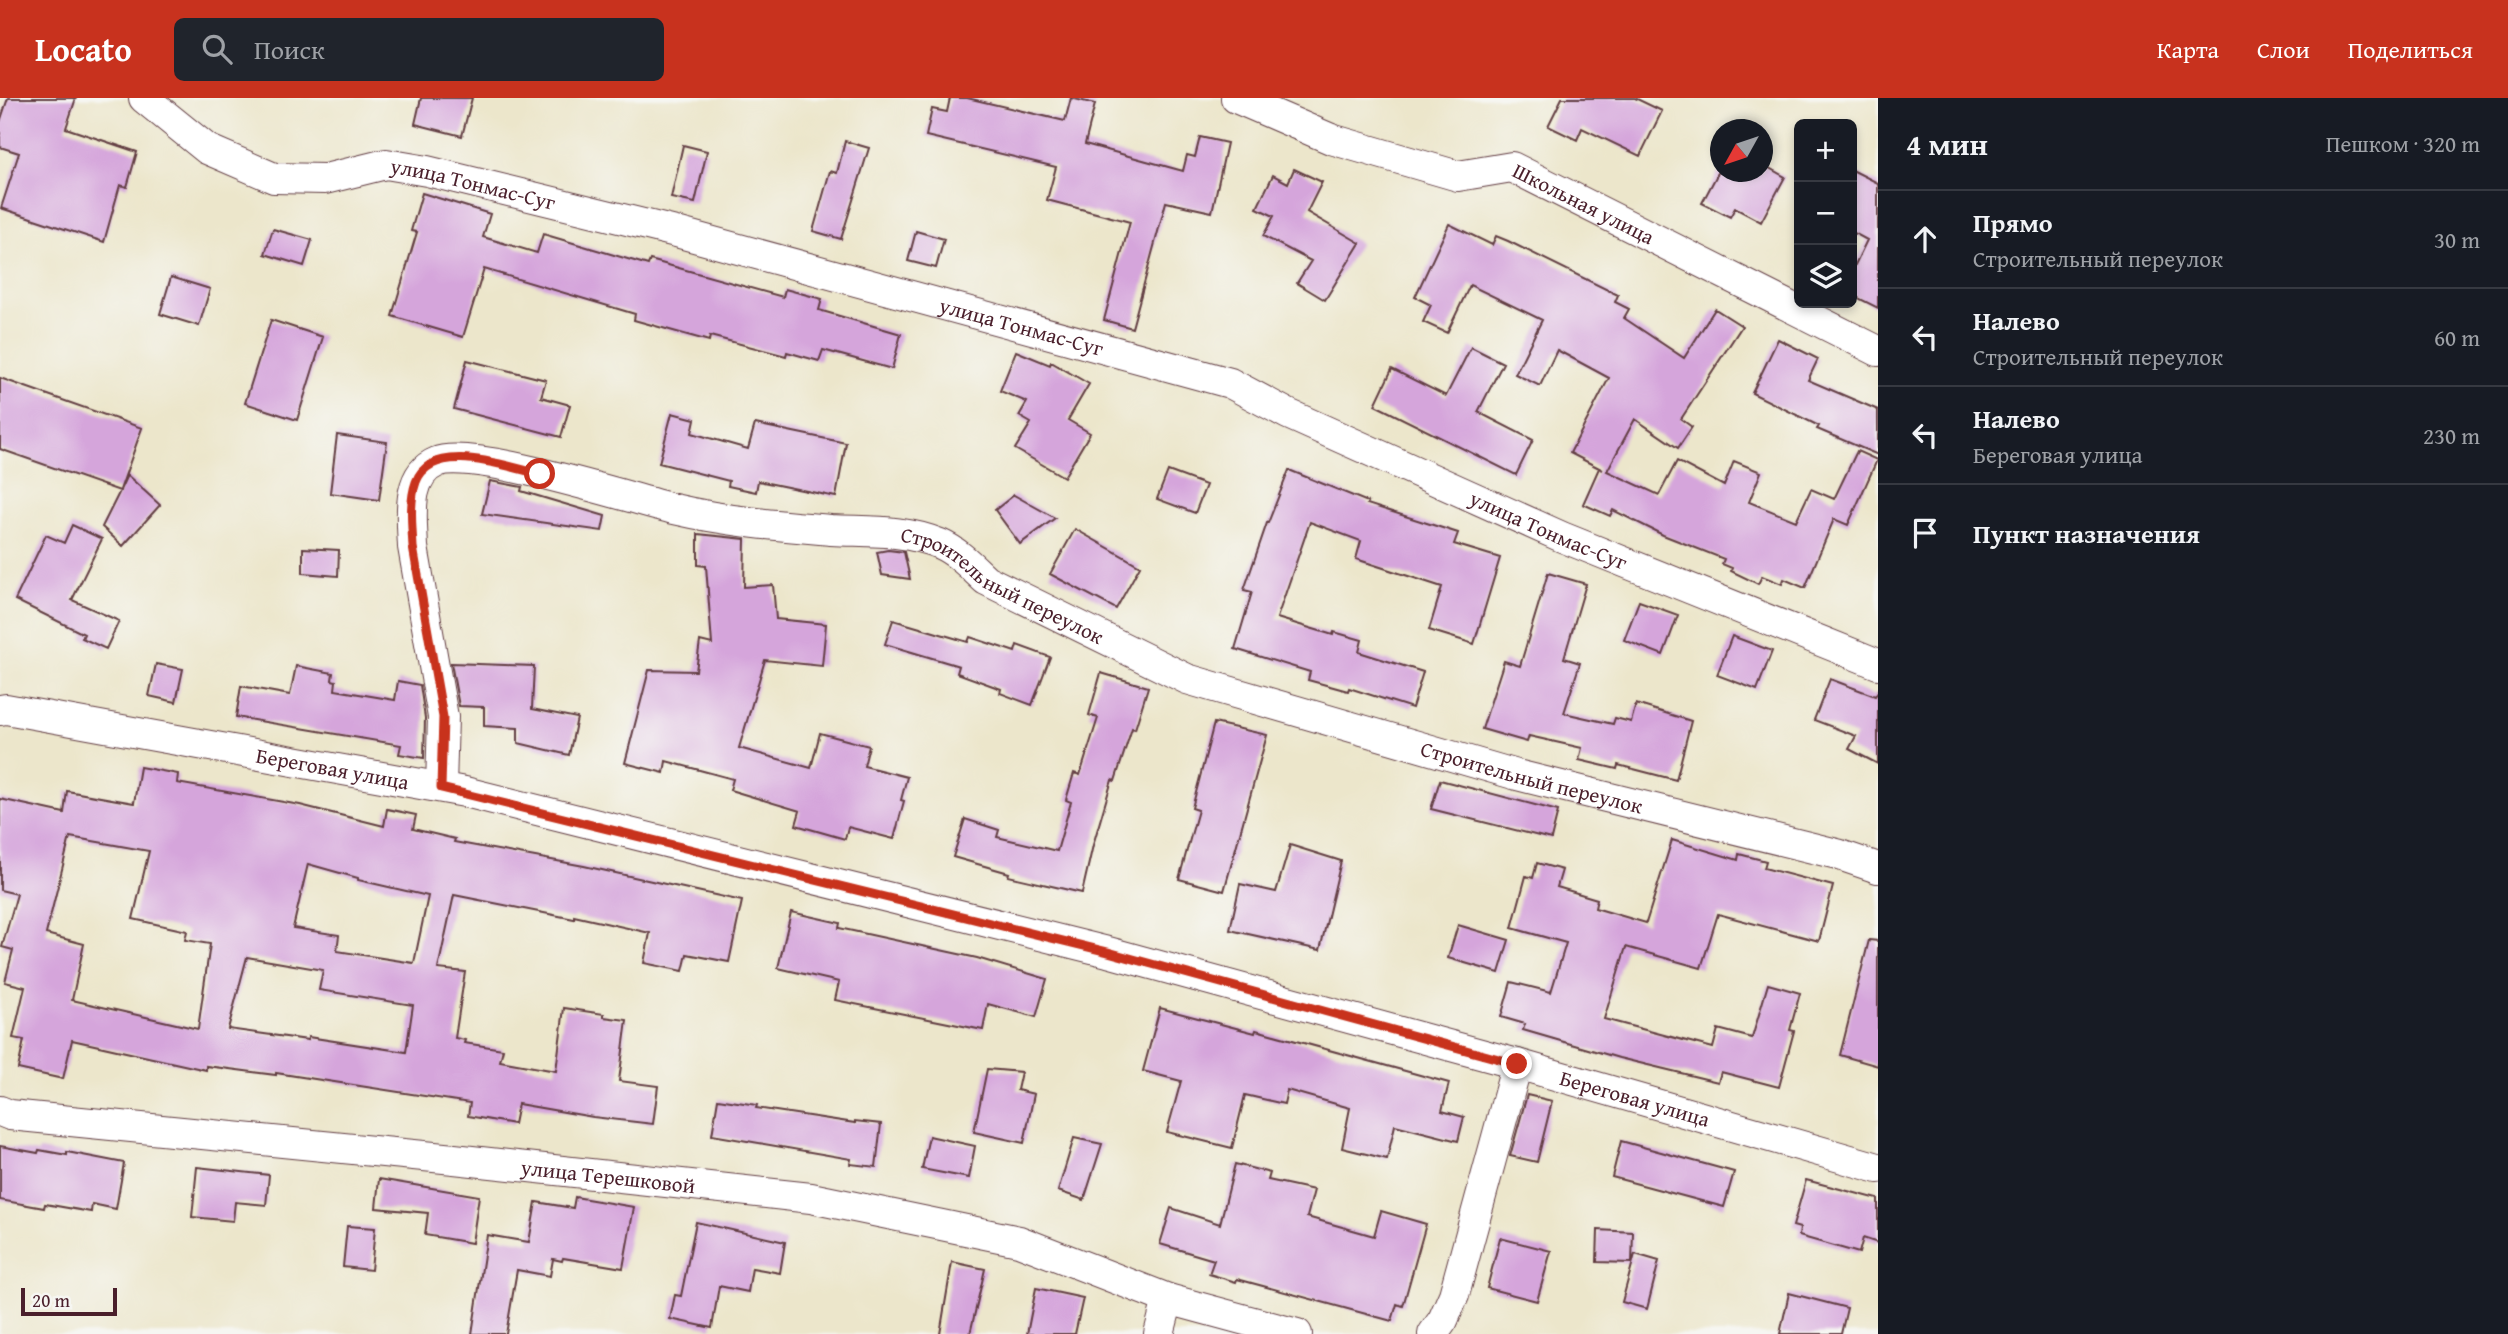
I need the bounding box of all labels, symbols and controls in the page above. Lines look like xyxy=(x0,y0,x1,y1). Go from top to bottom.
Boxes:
search box xyxy=(174,18,664,81)
text: Locato xyxy=(35,25,132,73)
icon: search xyxy=(198,30,236,68)
text: Поиск xyxy=(254,30,325,69)
text: Карта xyxy=(2157,32,2219,67)
text: Слои xyxy=(2257,32,2310,67)
text: Поделиться xyxy=(2348,32,2473,67)
north arrow xyxy=(1710,119,1773,182)
map controls xyxy=(1794,119,1857,308)
button: + xyxy=(1794,119,1857,182)
text: 4 мин xyxy=(1906,122,1988,166)
text: Пешком · 320 m xyxy=(2326,127,2480,160)
street label: улица Тонмас-Суг xyxy=(387,149,559,217)
street label: Школьная улица xyxy=(1508,155,1660,252)
button: − xyxy=(1794,182,1857,245)
text: Прямо xyxy=(1973,203,2053,242)
icon: ahead xyxy=(1906,220,1944,258)
text: 30 m xyxy=(2434,223,2480,256)
text: Строительный переулок xyxy=(1973,242,2223,275)
button: layers xyxy=(1794,245,1857,308)
street label: улица Тонмас-Суг xyxy=(935,289,1107,363)
text: Налево xyxy=(1973,301,2060,340)
icon: left xyxy=(1906,318,1944,356)
text: 60 m xyxy=(2434,321,2480,354)
text: Строительный переулок xyxy=(1973,340,2223,373)
text: Налево xyxy=(1973,399,2060,438)
icon: left xyxy=(1906,416,1944,454)
text: 230 m xyxy=(2423,419,2480,452)
text: Береговая улица xyxy=(1973,438,2142,471)
route start xyxy=(524,458,555,489)
street label: улица Тонмас-Суг xyxy=(1464,482,1632,577)
icon: arrive xyxy=(1906,514,1944,552)
text: Пункт назначения xyxy=(1973,514,2200,553)
street label: Строительный переулок xyxy=(899,518,1109,651)
street label: Строительный переулок xyxy=(1417,732,1646,821)
street label: Береговая улица xyxy=(254,739,412,797)
route end xyxy=(1501,1048,1532,1079)
street label: Береговая улица xyxy=(1556,1062,1714,1134)
street label: улица Терешковой xyxy=(518,1151,697,1201)
scale bar xyxy=(21,1285,117,1317)
text: 20 m xyxy=(32,1286,70,1314)

